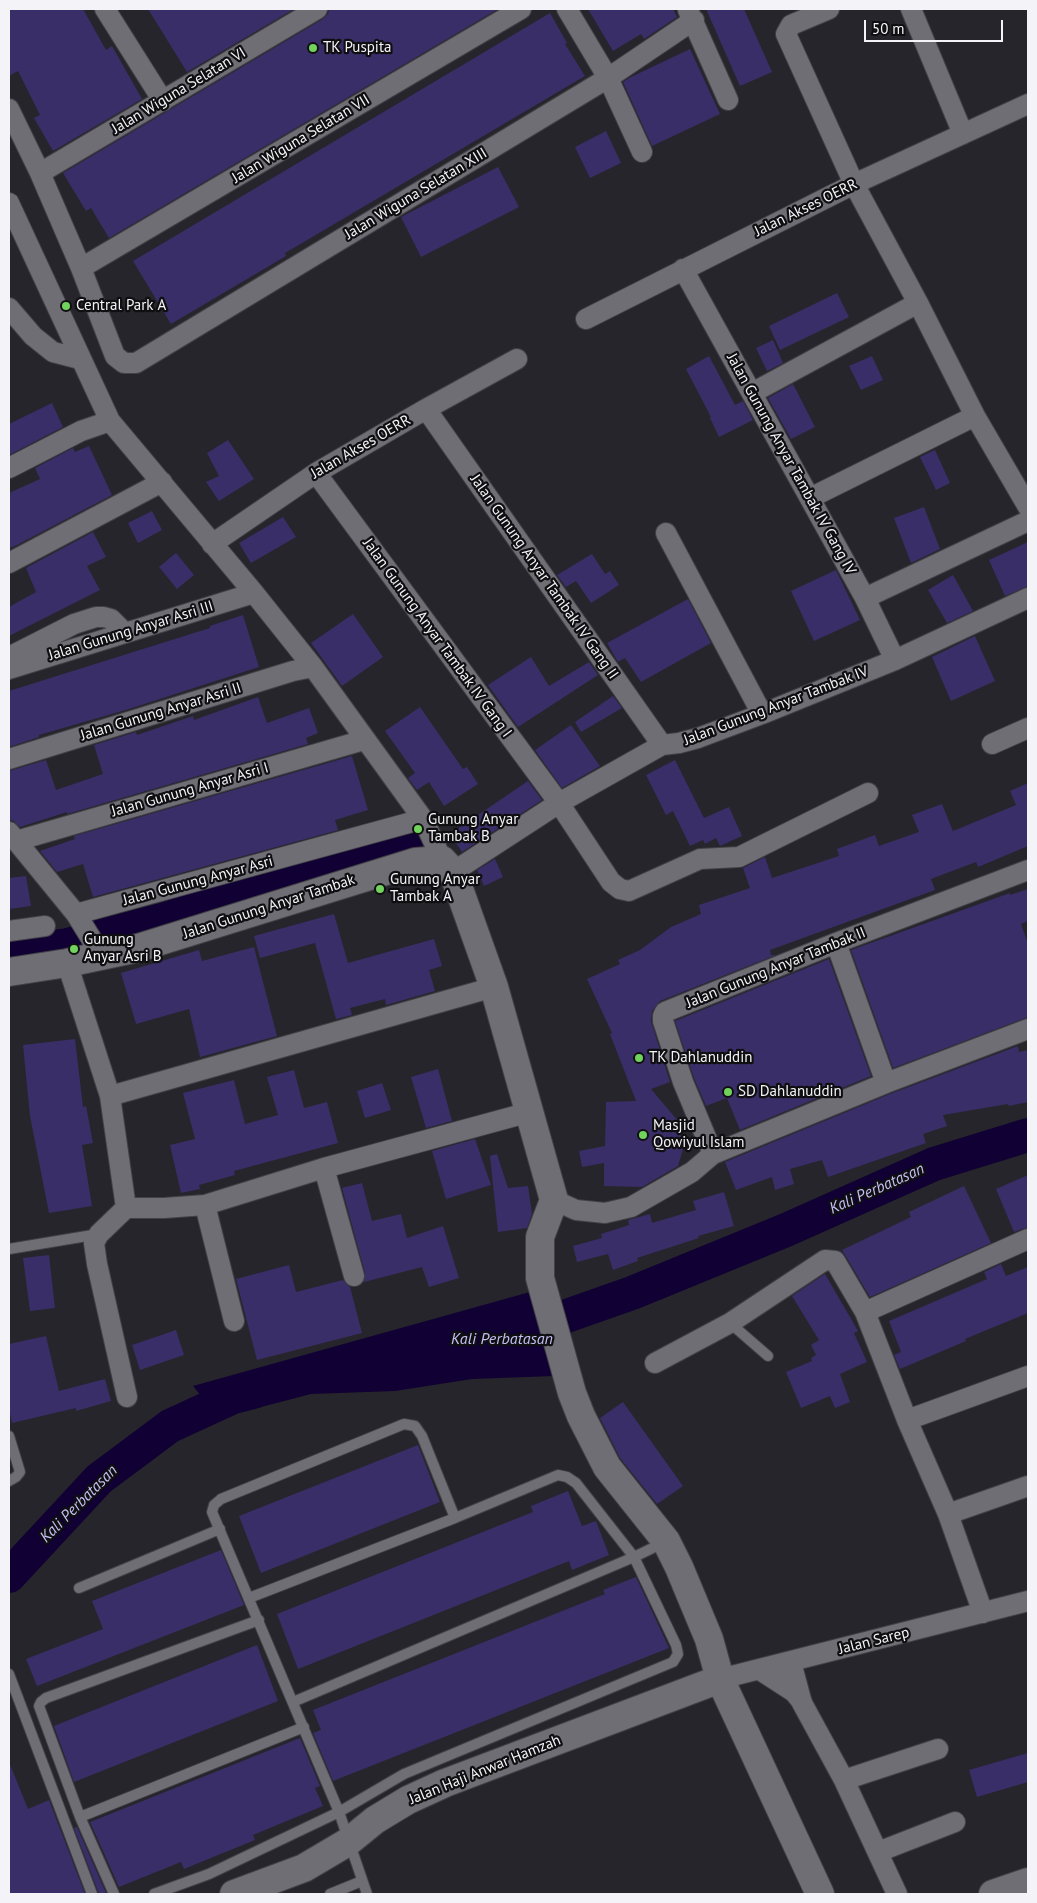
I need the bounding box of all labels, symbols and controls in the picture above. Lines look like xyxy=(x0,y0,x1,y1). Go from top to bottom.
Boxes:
scale bar xyxy=(867,10,1006,42)
text: 50 m xyxy=(872,19,905,38)
place label: TK Puspita xyxy=(323,39,391,57)
marker: TK Puspita xyxy=(307,42,319,54)
street label: Jalan Wiguna Selatan VI xyxy=(109,44,249,138)
street label: Jalan Wiguna Selatan VII xyxy=(229,91,373,187)
street label: Jalan Wiguna Selatan XIII xyxy=(342,144,490,244)
street label: Jalan Akses OERR xyxy=(752,175,860,241)
place label: Central Park A xyxy=(76,297,166,315)
marker: Central Park A xyxy=(60,300,72,312)
street label: Jalan Gunung Anyar Tambak IV Gang IV xyxy=(723,350,859,578)
street label: Jalan Akses OERR xyxy=(308,411,414,483)
street label: Jalan Gunung Anyar Tambak IV Gang II xyxy=(466,471,622,683)
street label: Jalan Gunung Anyar Tambak IV Gang I xyxy=(359,535,515,741)
street label: Jalan Gunung Anyar Asri III xyxy=(46,597,216,665)
street label: Jalan Gunung Anyar Tambak IV xyxy=(681,662,871,750)
street label: Jalan Gunung Anyar Asri II xyxy=(78,679,244,745)
street label: Jalan Gunung Anyar Asri I xyxy=(109,759,271,821)
place label: Gunung Anyar Tambak B xyxy=(428,811,518,846)
marker: Gunung Anyar Tambak B xyxy=(412,823,424,835)
street label: Jalan Gunung Anyar Asri xyxy=(121,852,275,910)
street label: Jalan Gunung Anyar Tambak xyxy=(181,871,357,943)
place label: Gunung Anyar Tambak A xyxy=(390,871,480,906)
marker: Gunung Anyar Tambak A xyxy=(374,883,386,895)
street label: Jalan Gunung Anyar Tambak II xyxy=(684,924,868,1012)
place label: Gunung Anyar Asri B xyxy=(84,931,161,966)
marker: Gunung Anyar Asri B xyxy=(68,943,80,955)
place label: TK Dahlanuddin xyxy=(649,1049,752,1067)
marker: TK Dahlanuddin xyxy=(633,1052,645,1064)
place label: SD Dahlanuddin xyxy=(738,1083,842,1101)
marker: SD Dahlanuddin xyxy=(722,1086,734,1098)
place label: Masjid Qowiyul Islam xyxy=(653,1117,744,1152)
marker: Masjid Qowiyul Islam xyxy=(637,1129,649,1141)
water label: Kali Perbatasan xyxy=(827,1160,927,1218)
water label: Kali Perbatasan xyxy=(451,1329,553,1349)
water label: Kali Perbatasan xyxy=(36,1461,122,1547)
street label: Jalan Sarep xyxy=(837,1624,911,1658)
street label: Jalan Haji Anwar Hamzah xyxy=(407,1731,563,1809)

